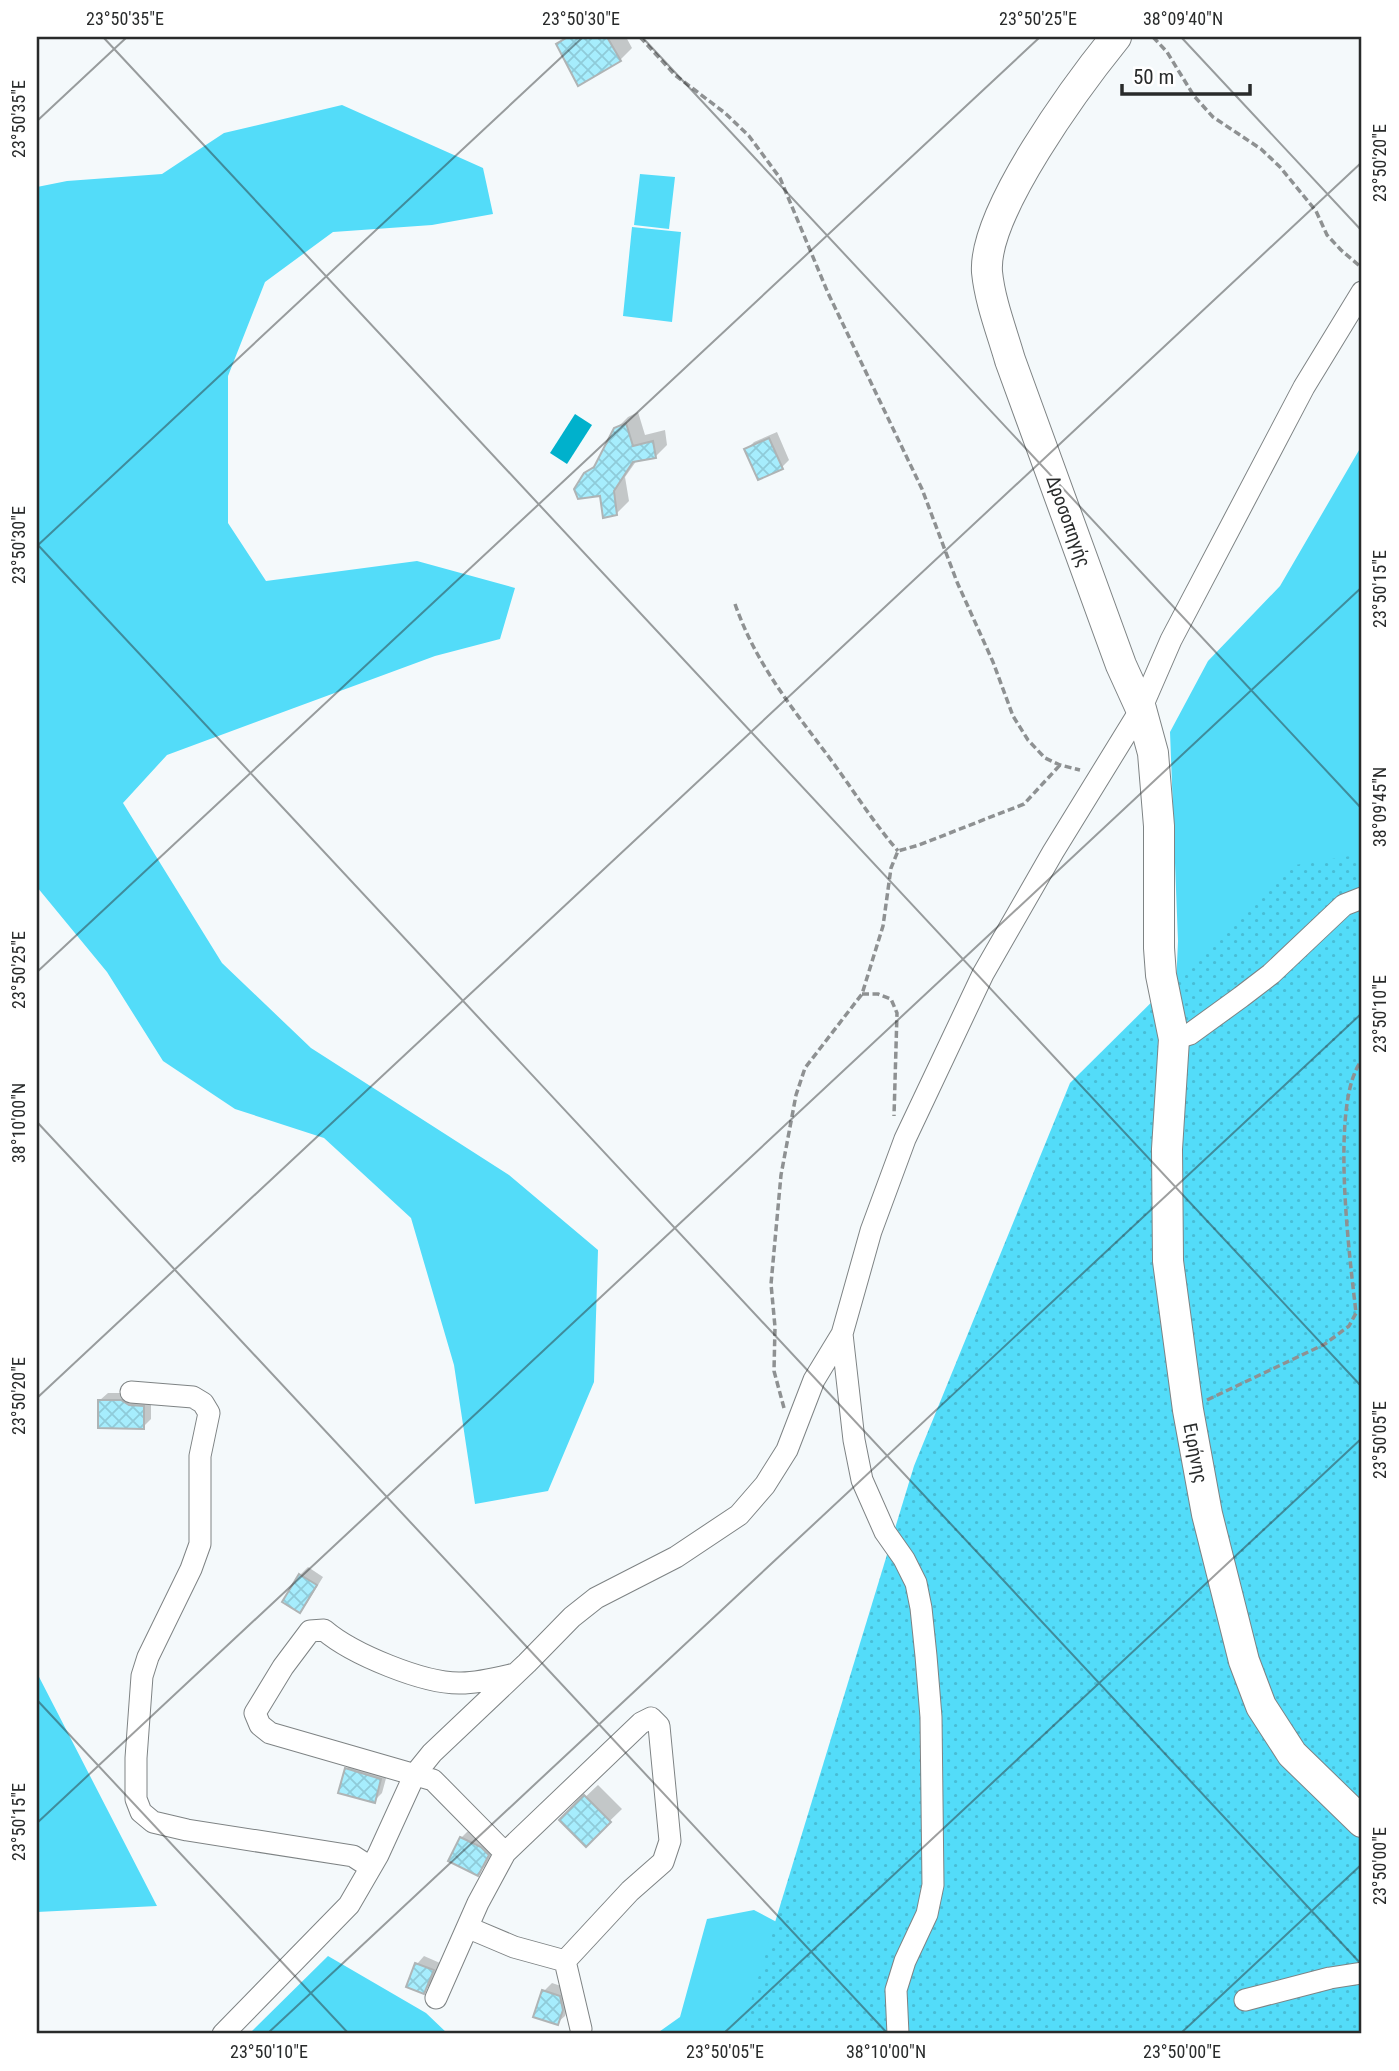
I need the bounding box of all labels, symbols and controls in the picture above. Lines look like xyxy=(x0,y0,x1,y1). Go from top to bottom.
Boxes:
text: 23°50'35"E xyxy=(86,8,164,29)
text: 23°50'30"E xyxy=(542,8,620,29)
text: 23°50'25"E xyxy=(999,8,1077,29)
text: 38°09'40"N xyxy=(1143,8,1223,29)
scale bar xyxy=(1122,52,1250,96)
text: 50 m xyxy=(1133,65,1174,89)
text: 23°50'35"E xyxy=(8,80,29,158)
text: 23°50'20"E xyxy=(1369,124,1390,202)
street label: Δροσοπηγής xyxy=(1041,472,1096,570)
text: 23°50'30"E xyxy=(8,506,29,584)
text: 23°50'15"E xyxy=(1369,550,1390,628)
text: 38°09'45"N xyxy=(1369,767,1390,847)
text: 23°50'25"E xyxy=(8,931,29,1009)
text: 23°50'10"E xyxy=(1369,975,1390,1053)
text: 38°10'00"N xyxy=(8,1083,29,1163)
text: 23°50'20"E xyxy=(8,1357,29,1435)
text: 23°50'05"E xyxy=(1369,1401,1390,1479)
street label: Ειρήνης xyxy=(1178,1421,1213,1485)
text: 23°50'15"E xyxy=(8,1783,29,1861)
text: 23°50'00"E xyxy=(1369,1827,1390,1905)
text: 23°50'10"E xyxy=(230,2041,308,2062)
text: 23°50'05"E xyxy=(686,2041,764,2062)
text: 38°10'00"N xyxy=(846,2041,926,2062)
text: 23°50'00"E xyxy=(1143,2041,1221,2062)

